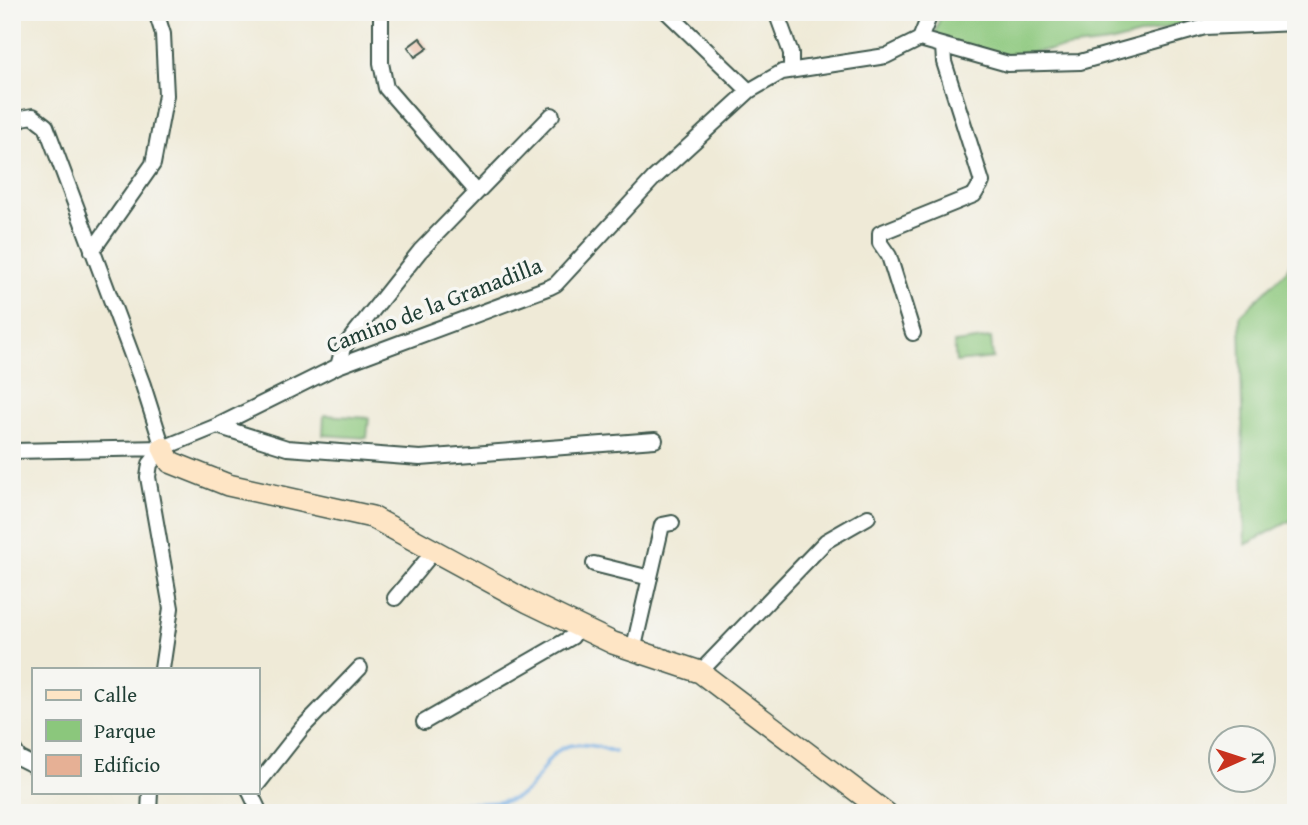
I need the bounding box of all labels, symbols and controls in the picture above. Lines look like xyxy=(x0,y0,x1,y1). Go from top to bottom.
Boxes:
street label: Camino de la Granadilla xyxy=(321,248,547,361)
legend xyxy=(32,668,259,794)
text: Calle xyxy=(94,679,137,710)
text: Parque xyxy=(94,715,156,746)
north arrow xyxy=(1206,724,1276,794)
text: Edificio xyxy=(94,749,160,780)
text: N xyxy=(1245,751,1273,765)

